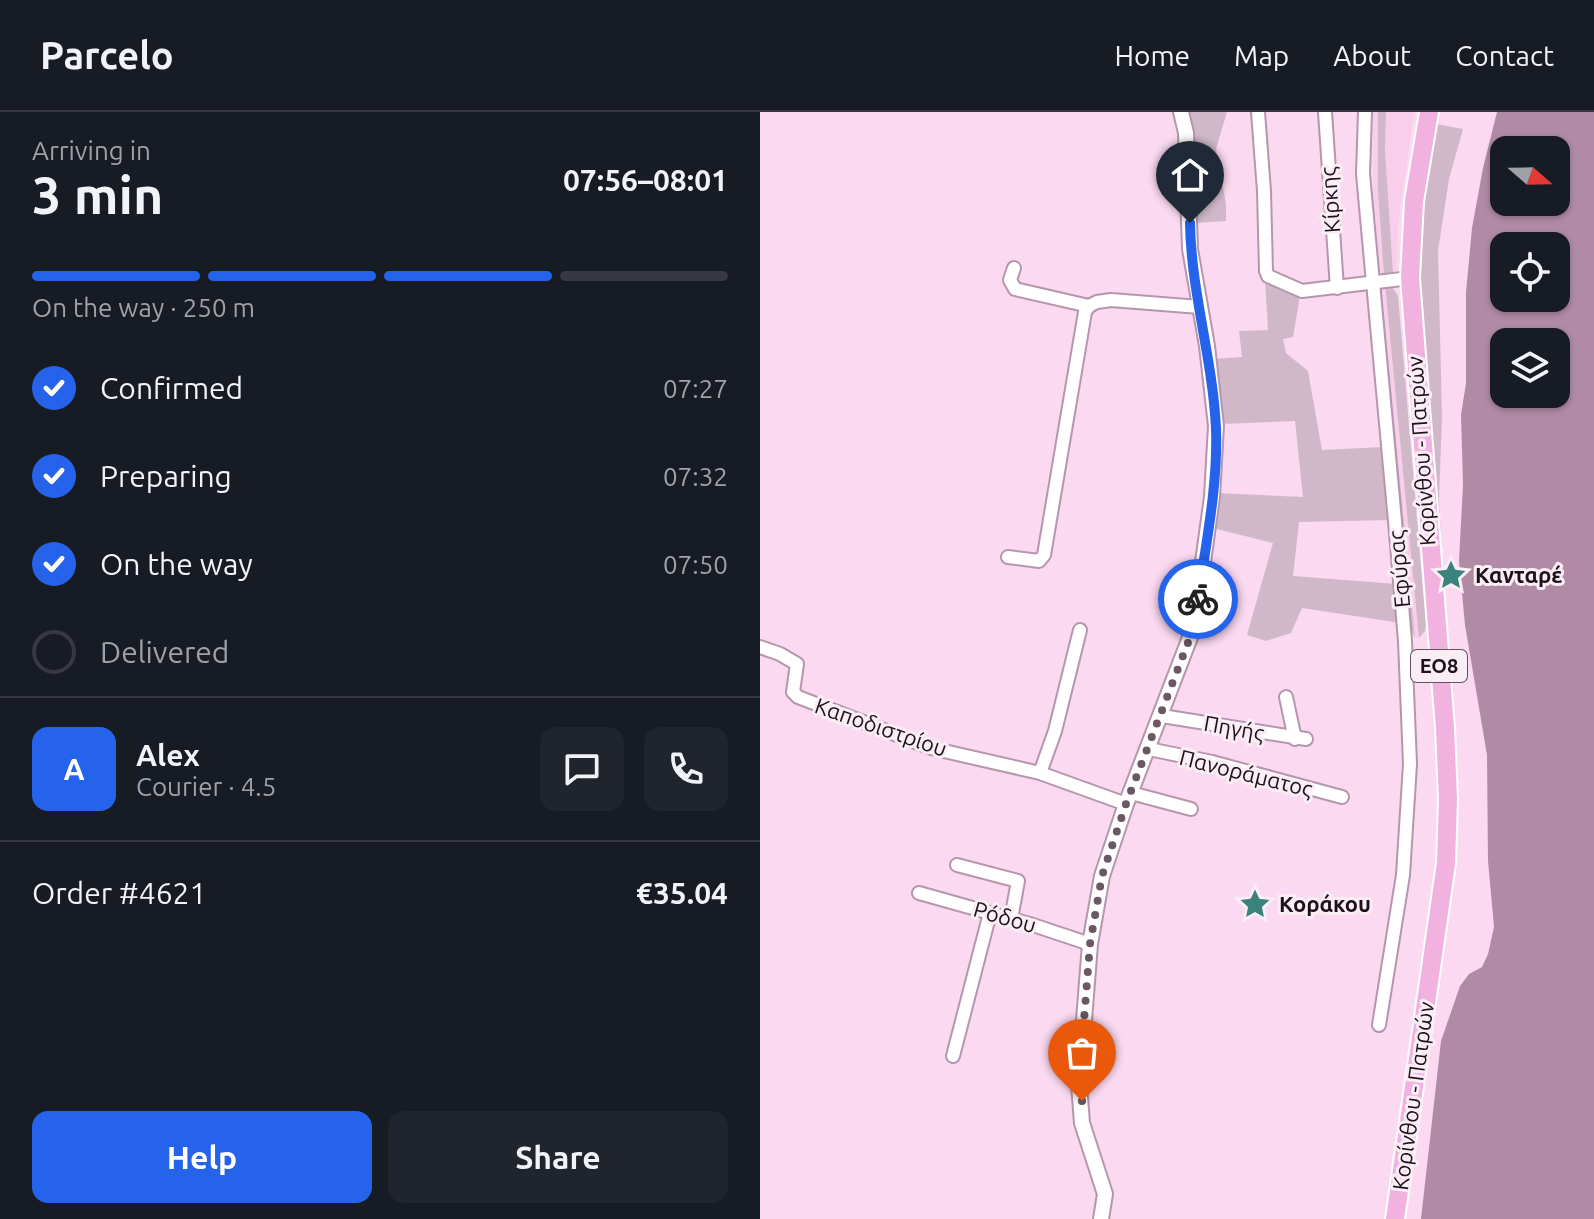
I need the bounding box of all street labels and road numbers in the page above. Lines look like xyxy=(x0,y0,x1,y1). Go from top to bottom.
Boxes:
street label: Κίρκης xyxy=(1315,166,1345,234)
street label: Κορίνθου - Πατρών xyxy=(1401,355,1440,547)
street label: Εφύρας xyxy=(1383,529,1415,609)
road number: ΕΟ8 xyxy=(1411,650,1467,682)
street label: Καποδιστρίου xyxy=(812,692,951,761)
street label: Πηγής xyxy=(1202,710,1266,746)
street label: Πανοράματος xyxy=(1177,744,1315,802)
street label: Ρόδου xyxy=(971,896,1039,937)
street label: Κορίνθου - Πατρών xyxy=(1387,1000,1438,1192)

